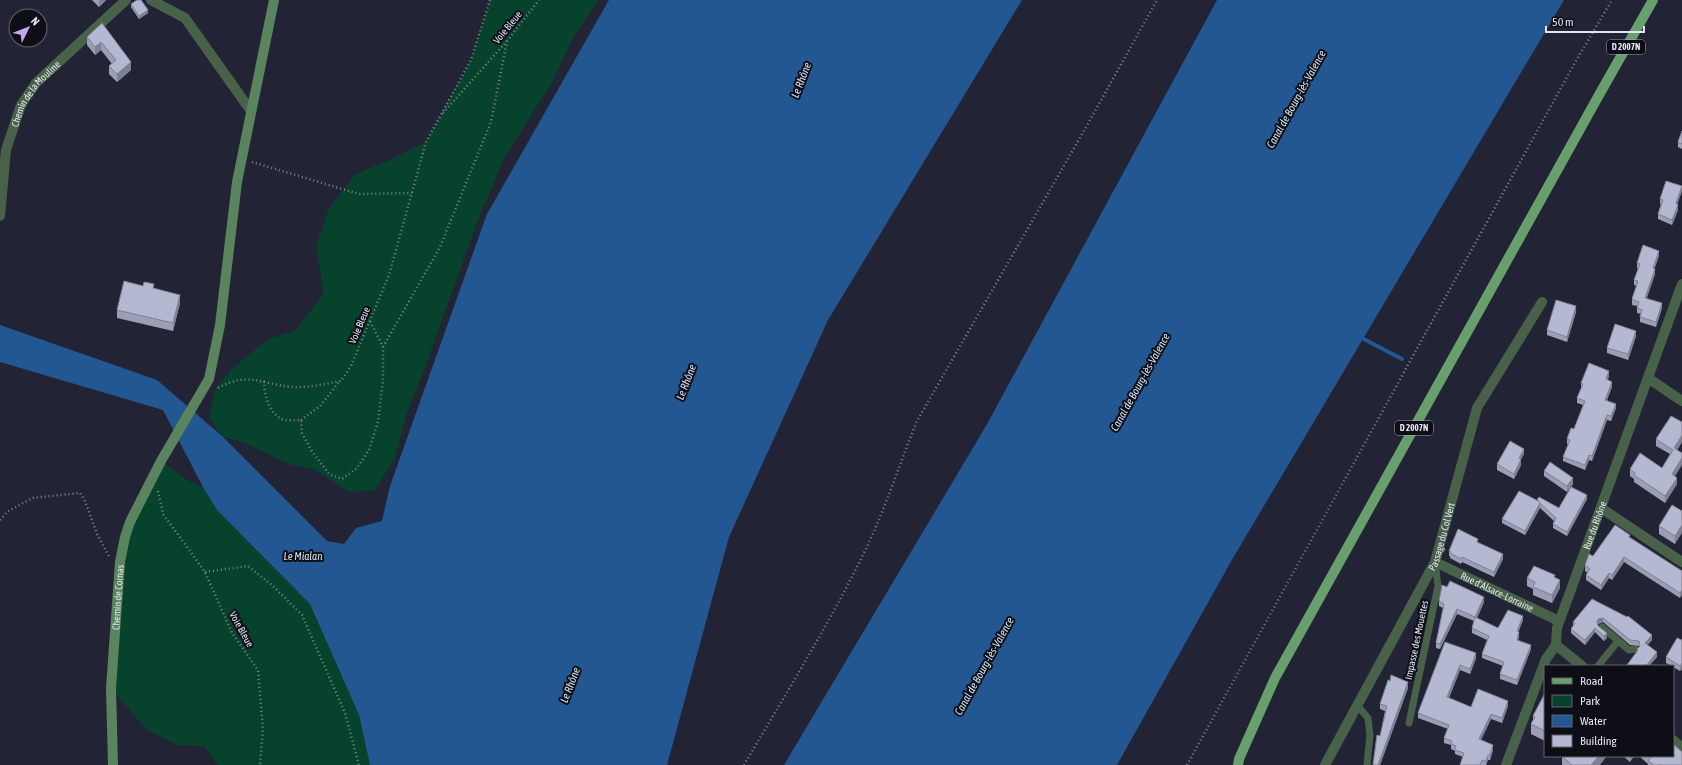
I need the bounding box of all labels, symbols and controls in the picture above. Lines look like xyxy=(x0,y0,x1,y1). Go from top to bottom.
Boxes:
north arrow xyxy=(8,8,48,48)
street label: Voie Bleue xyxy=(491,8,524,46)
scale bar xyxy=(1546,8,1644,34)
text: N xyxy=(29,15,42,28)
text: 50 m xyxy=(1552,15,1574,29)
road number: D 2007N xyxy=(1607,40,1645,54)
water label: Canal de Bourg-lès-Valence xyxy=(1264,48,1328,150)
street label: Chemin de la Mouline xyxy=(9,58,63,128)
water label: Le Rhône xyxy=(789,61,813,99)
street label: Voie Bleue xyxy=(347,305,372,345)
water label: Canal de Bourg-lès-Valence xyxy=(1108,331,1172,433)
water label: Le Rhône xyxy=(674,363,698,401)
road number: D 2007N xyxy=(1395,421,1433,435)
street label: Rue du Rhône xyxy=(1581,499,1609,551)
street label: Passage du Col Vert xyxy=(1426,502,1457,573)
water label: Le Mialan xyxy=(284,550,323,562)
street label: Chemin de Cornas xyxy=(110,564,126,630)
street label: Rue d'Alsace-Lorraine xyxy=(1459,570,1536,614)
street label: Impasse des Mouettes xyxy=(1403,599,1430,681)
street label: Voie Bleue xyxy=(227,610,256,649)
water label: Canal de Bourg-lès-Valence xyxy=(952,615,1016,717)
legend xyxy=(1544,665,1674,757)
water label: Le Rhône xyxy=(558,666,582,704)
text: Road xyxy=(1580,674,1603,688)
text: Park xyxy=(1580,694,1601,708)
text: Water xyxy=(1580,714,1607,728)
text: Building xyxy=(1580,734,1618,748)

